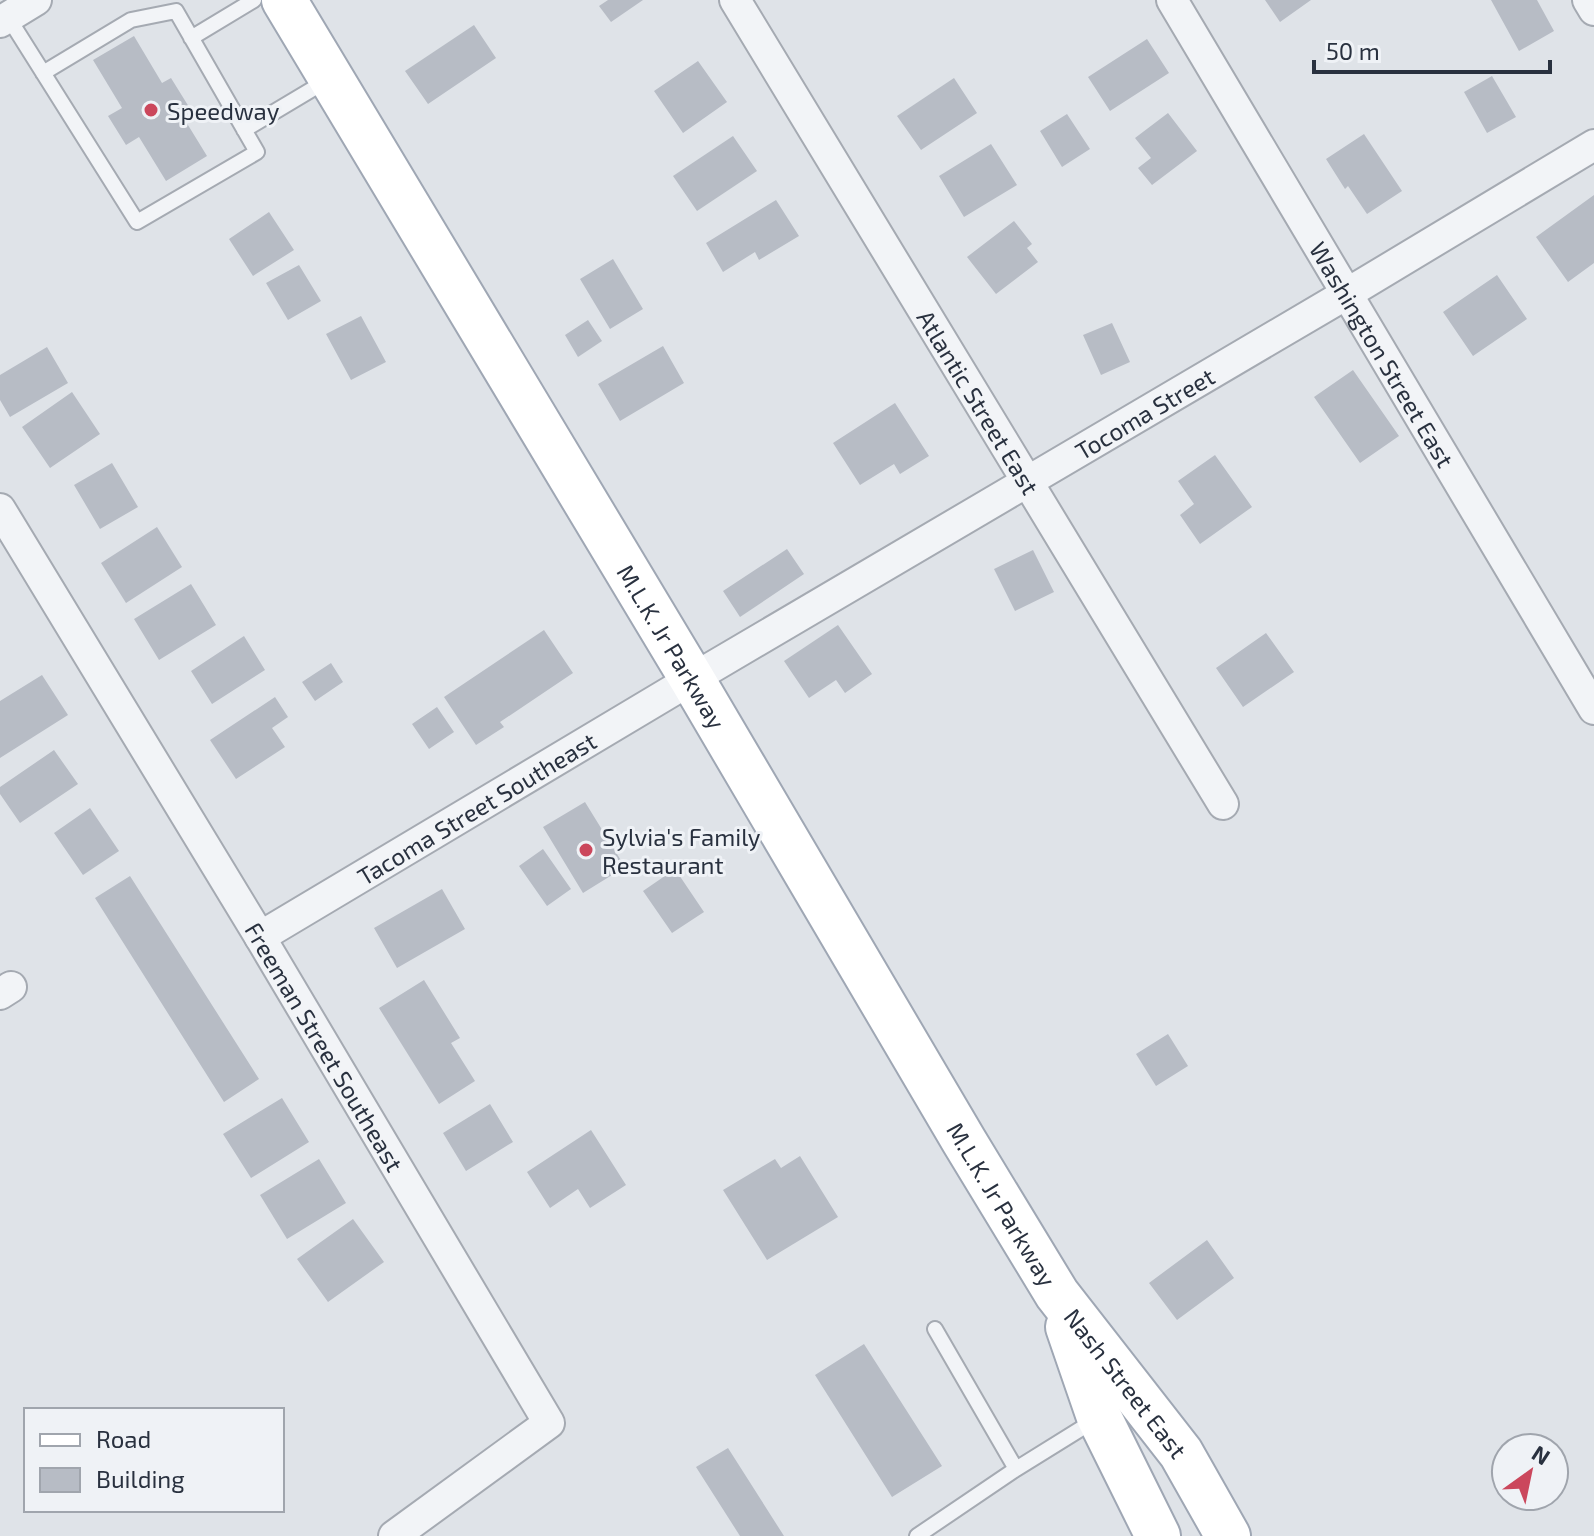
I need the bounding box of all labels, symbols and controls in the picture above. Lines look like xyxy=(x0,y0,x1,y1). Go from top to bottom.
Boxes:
scale bar xyxy=(1314,24,1550,74)
text: 50 m xyxy=(1326,36,1380,65)
place label: Speedway xyxy=(167,96,280,125)
marker: Speedway xyxy=(142,101,160,119)
street label: Washington Street East xyxy=(1304,236,1461,472)
street label: Atlantic Street East xyxy=(912,304,1046,499)
street label: Tocoma Street xyxy=(1070,361,1219,465)
street label: M.L.K. Jr Parkway xyxy=(612,559,733,734)
street label: Tacoma Street Southeast xyxy=(352,725,601,890)
place label: Sylvia's Family Restaurant xyxy=(602,822,761,879)
marker: Sylvia's Family Restaurant xyxy=(577,841,595,859)
street label: Freeman Street Southeast xyxy=(240,917,410,1176)
street label: M.L.K. Jr Parkway xyxy=(942,1117,1063,1291)
street label: Nash Street East xyxy=(1059,1302,1194,1463)
legend xyxy=(24,1408,284,1512)
text: Road xyxy=(96,1424,151,1453)
north arrow xyxy=(1490,1432,1570,1512)
text: N xyxy=(1528,1439,1555,1470)
text: Building xyxy=(96,1464,185,1493)

